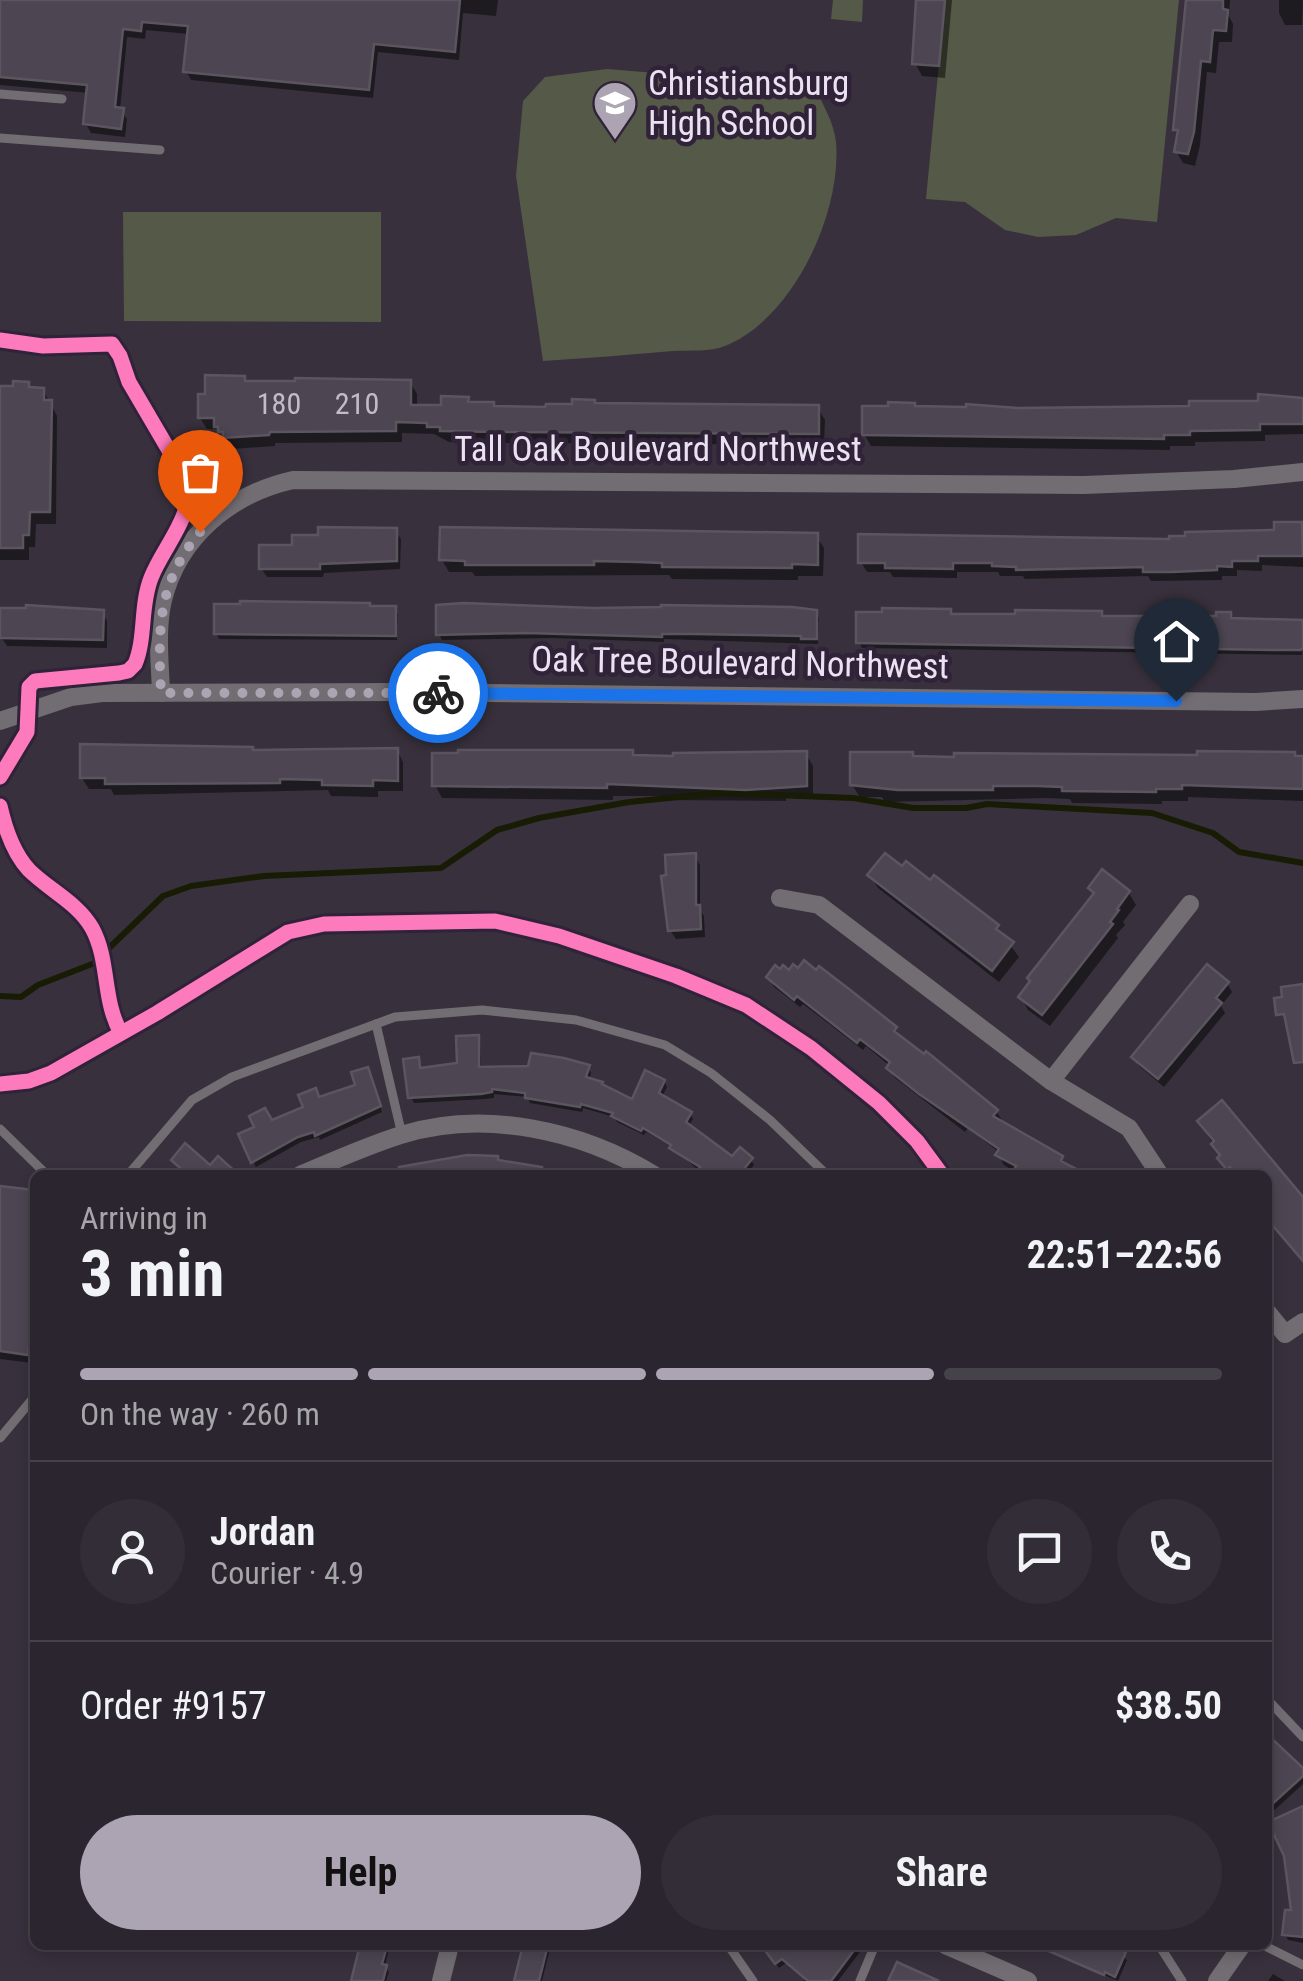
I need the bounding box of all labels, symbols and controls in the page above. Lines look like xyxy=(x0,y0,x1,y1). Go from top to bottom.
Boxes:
place label: Christiansburg High School xyxy=(648,63,849,144)
school or university icon: Christiansburg High School xyxy=(592,80,638,141)
house number: 180 xyxy=(257,386,301,421)
house number: 210 xyxy=(335,386,379,421)
street label: Tall Oak Boulevard Northwest xyxy=(454,429,862,470)
pin xyxy=(158,430,243,533)
icon: bag xyxy=(173,445,228,500)
pin xyxy=(1134,599,1219,702)
icon: home xyxy=(1149,614,1204,669)
street label: Oak Tree Boulevard Northwest xyxy=(531,639,949,687)
courier xyxy=(388,643,488,743)
icon: bike xyxy=(411,666,466,721)
text: Arriving in xyxy=(80,1199,208,1237)
text: 22:51–22:56 xyxy=(1027,1233,1222,1277)
text: 3 min xyxy=(80,1236,224,1312)
text: On the way · 260 m xyxy=(80,1395,320,1433)
button: person xyxy=(80,1499,185,1604)
button: chat xyxy=(987,1499,1092,1604)
button: phone xyxy=(1117,1499,1222,1604)
text: Jordan xyxy=(210,1510,315,1554)
text: Courier · 4.9 xyxy=(210,1554,364,1592)
text: Order #9157 xyxy=(80,1684,267,1728)
text: $38.50 xyxy=(1115,1684,1222,1728)
button: Help xyxy=(80,1815,641,1930)
button: Share xyxy=(661,1815,1222,1930)

